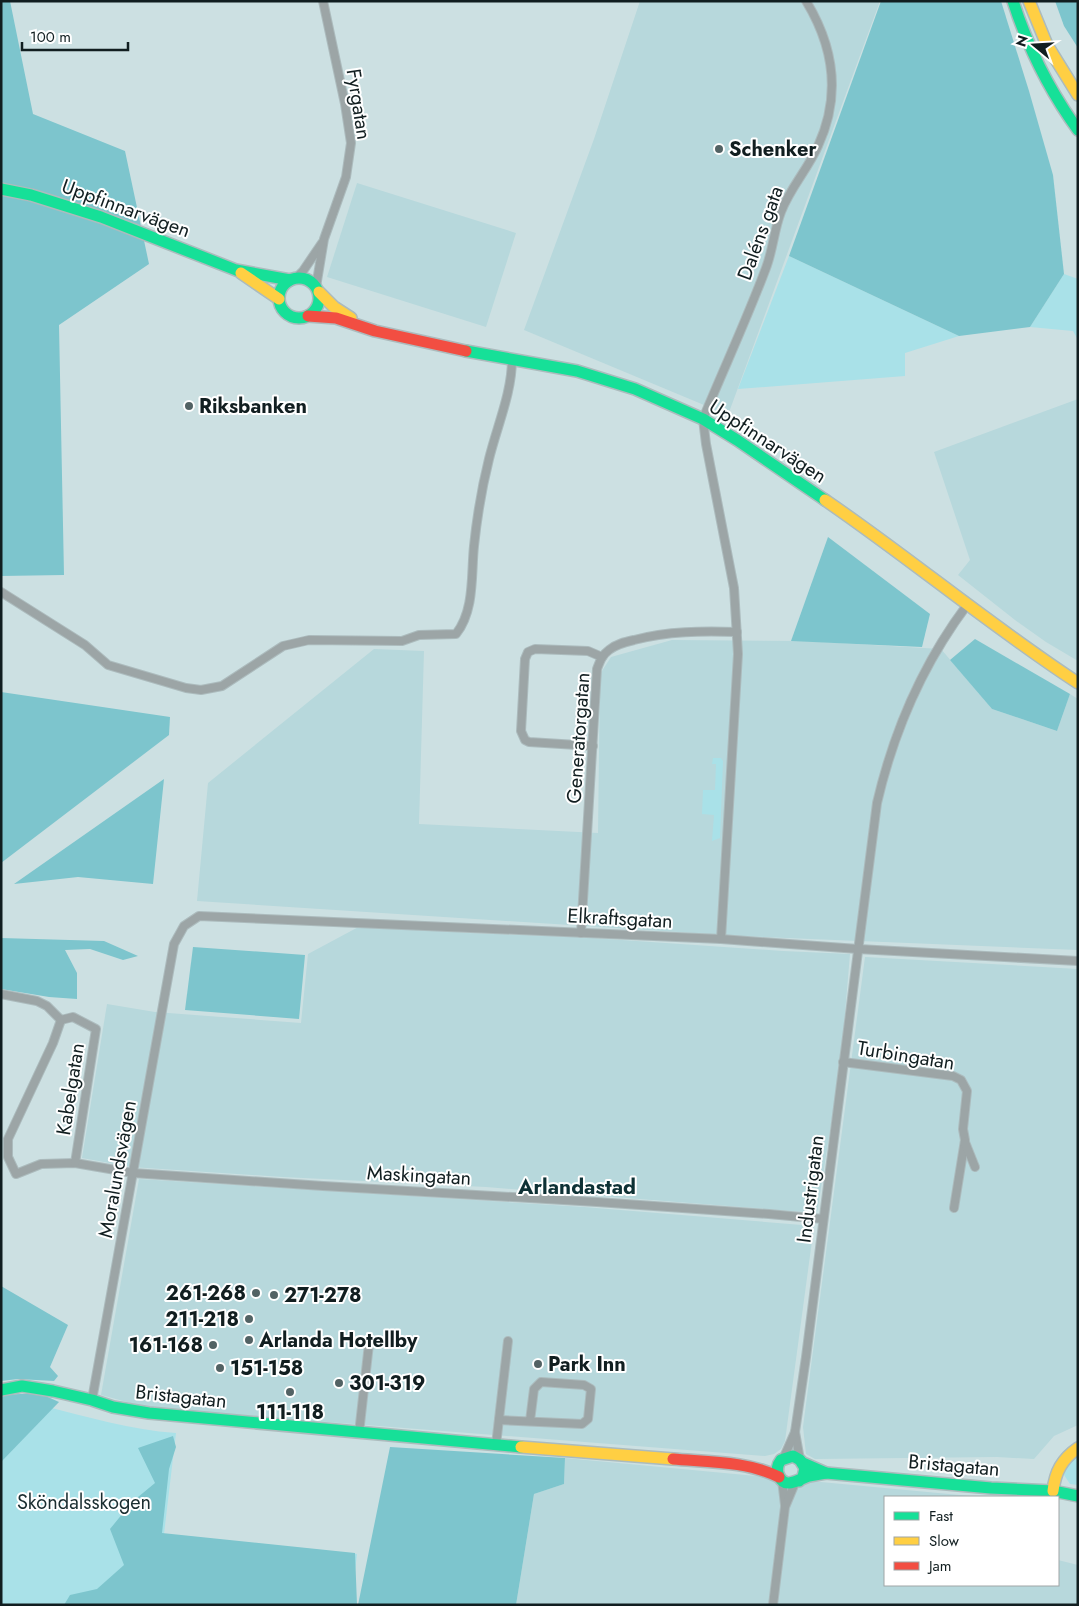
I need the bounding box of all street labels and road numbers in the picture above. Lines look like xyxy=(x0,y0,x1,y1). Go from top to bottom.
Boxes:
street label: Fyrgatan xyxy=(339,67,378,142)
street label: Uppfinnarvägen xyxy=(57,172,194,245)
street label: Daléns gata xyxy=(730,182,791,284)
street label: Uppfinnarvägen xyxy=(703,392,832,490)
street label: Generatorgatan xyxy=(559,672,598,805)
street label: Elkraftsgatan xyxy=(567,901,673,936)
street label: Turbingatan xyxy=(855,1033,957,1077)
street label: Kabelgatan xyxy=(49,1041,92,1137)
street label: Moralundsvägen xyxy=(91,1098,144,1240)
street label: Industrigatan xyxy=(790,1134,831,1245)
street label: Maskingatan xyxy=(366,1158,472,1193)
street label: Bristagatan xyxy=(134,1377,228,1416)
street label: Bristagatan xyxy=(907,1447,1001,1484)

